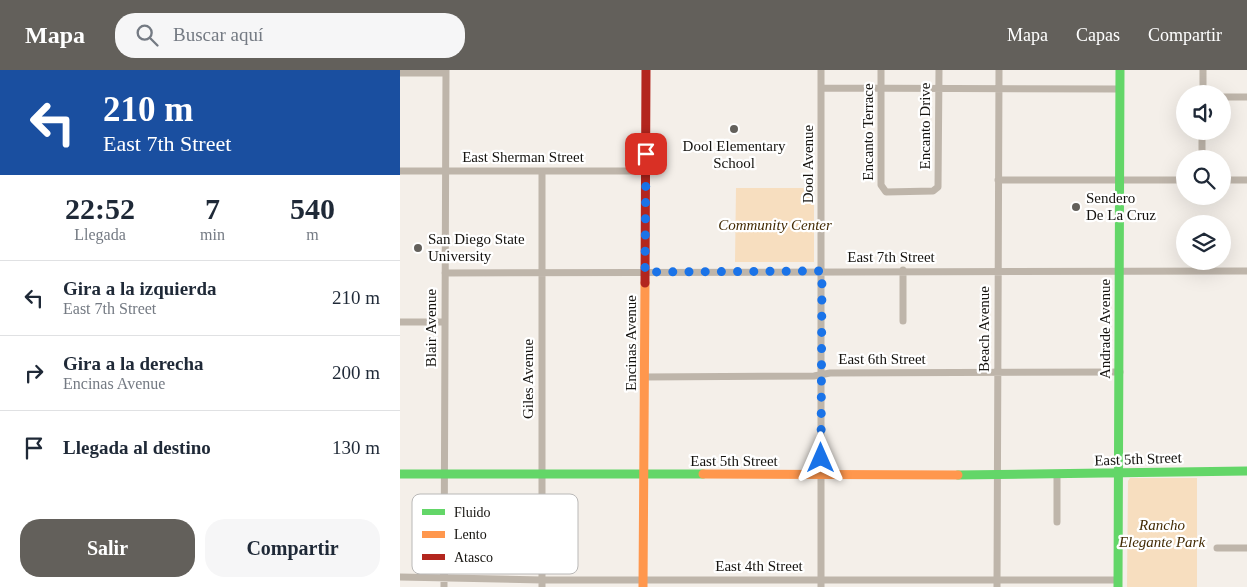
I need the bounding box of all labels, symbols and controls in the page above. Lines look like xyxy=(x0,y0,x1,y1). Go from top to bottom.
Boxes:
search box xyxy=(115,13,465,58)
icon: search xyxy=(133,21,161,49)
text: Mapa xyxy=(25,22,85,48)
text: Buscar aquí xyxy=(173,24,263,45)
text: Mapa xyxy=(1007,25,1048,45)
text: Capas xyxy=(1076,25,1120,45)
text: Compartir xyxy=(1148,25,1222,45)
street label: Encanto Drive xyxy=(917,82,933,170)
street label: Encanto Terrace xyxy=(860,83,876,181)
map controls xyxy=(1176,85,1231,270)
button: sound xyxy=(1176,85,1231,140)
icon: left xyxy=(20,90,85,155)
text: 210 m xyxy=(103,90,193,129)
marker: Dool Elementary School xyxy=(728,123,740,135)
street label: Dool Avenue xyxy=(800,124,816,203)
text: East 7th Street xyxy=(103,131,231,156)
pin xyxy=(625,133,667,175)
place label: Dool Elementary School xyxy=(683,138,786,171)
icon: arrive xyxy=(632,140,660,168)
street label: East Sherman Street xyxy=(462,149,585,165)
button: search xyxy=(1176,150,1231,205)
place label: Sendero De La Cruz xyxy=(1086,190,1156,223)
text: 22:52 xyxy=(65,192,135,225)
text: 7 xyxy=(205,192,220,225)
text: 540 xyxy=(290,192,335,225)
marker: Sendero De La Cruz xyxy=(1070,201,1082,213)
button: layers xyxy=(1176,215,1231,270)
park label: Community Center xyxy=(718,217,832,233)
text: Llegada xyxy=(74,226,126,243)
text: min xyxy=(200,226,225,243)
text: m xyxy=(306,226,319,243)
place label: San Diego State University xyxy=(428,231,525,264)
marker: San Diego State University xyxy=(412,242,424,254)
street label: East 7th Street xyxy=(847,249,936,265)
text: Gira a la izquierda xyxy=(63,278,217,299)
street label: Andrade Avenue xyxy=(1097,279,1113,379)
icon: left xyxy=(20,284,48,312)
street label: Beach Avenue xyxy=(976,286,992,372)
text: 210 m xyxy=(332,287,380,308)
street label: Blair Avenue xyxy=(423,288,439,367)
street label: Encinas Avenue xyxy=(623,295,639,391)
text: East 7th Street xyxy=(63,300,156,317)
street label: Giles Avenue xyxy=(520,339,536,419)
street label: East 6th Street xyxy=(838,351,927,367)
text: Gira a la derecha xyxy=(63,353,204,374)
icon: right xyxy=(20,359,48,387)
text: 200 m xyxy=(332,362,380,383)
text: Encinas Avenue xyxy=(63,375,165,392)
position arrow xyxy=(794,431,846,483)
icon: arrive xyxy=(20,434,48,462)
text: Llegada al destino xyxy=(63,437,211,458)
text: 130 m xyxy=(332,437,380,458)
street label: East 5th Street xyxy=(1094,449,1183,469)
street label: East 5th Street xyxy=(690,453,779,469)
legend xyxy=(412,494,578,574)
text: Fluido xyxy=(454,505,491,520)
park label: Rancho Elegante Park xyxy=(1118,517,1205,550)
button: Salir xyxy=(20,519,195,577)
button: Compartir xyxy=(205,519,380,577)
text: Lento xyxy=(454,527,487,542)
text: Atasco xyxy=(454,550,493,565)
street label: East 4th Street xyxy=(715,558,804,574)

